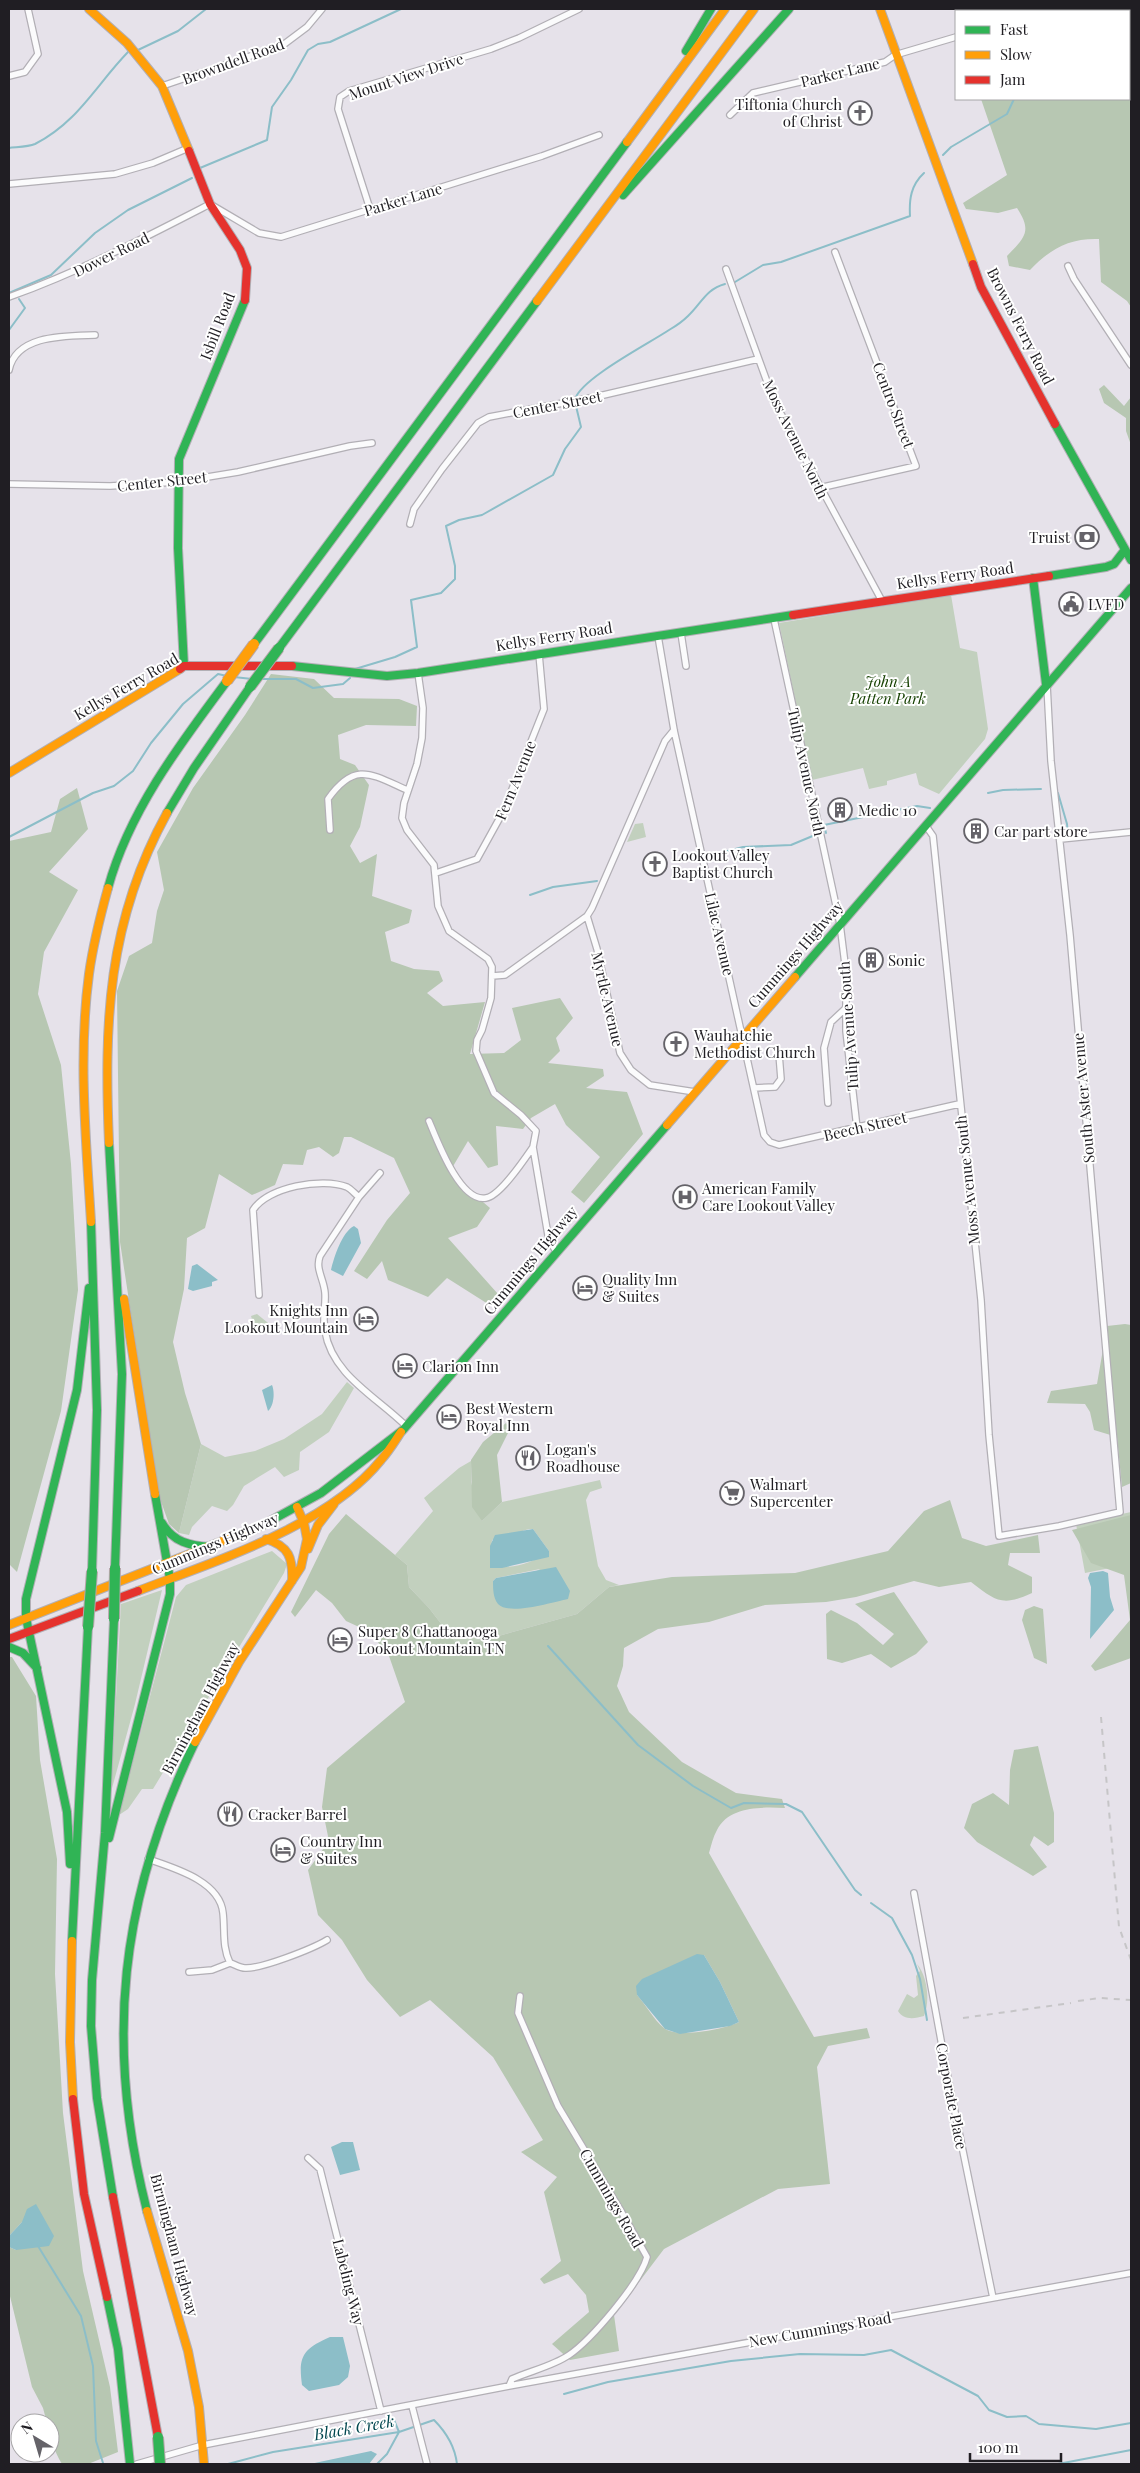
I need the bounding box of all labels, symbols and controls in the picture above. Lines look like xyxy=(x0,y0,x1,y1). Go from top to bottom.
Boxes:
legend xyxy=(955,10,1130,100)
text: Fast xyxy=(1000,19,1029,39)
street label: Browndell Road xyxy=(179,33,287,89)
text: Slow xyxy=(1000,44,1032,64)
street label: Mount View Drive xyxy=(346,48,466,104)
street label: Parker Lane xyxy=(798,53,882,91)
text: Jam xyxy=(999,69,1026,89)
place label: Tiftonia Church of Christ xyxy=(735,94,843,131)
church icon: Tiftonia Church of Christ xyxy=(847,100,873,126)
street label: Parker Lane xyxy=(361,178,445,220)
street label: Dower Road xyxy=(70,227,153,281)
street label: Browns Ferry Road xyxy=(983,264,1059,388)
street label: Isbill Road xyxy=(195,289,239,363)
street label: Centro Street xyxy=(868,359,920,452)
street label: Moss Avenue North xyxy=(758,376,834,502)
street label: Center Street xyxy=(511,385,604,422)
street label: Center Street xyxy=(116,466,209,496)
bank icon: Truist xyxy=(1074,524,1100,550)
place label: Truist xyxy=(1029,527,1071,547)
street label: Kellys Ferry Road xyxy=(895,557,1015,593)
public building icon: LVFD xyxy=(1058,591,1084,617)
place label: LVFD xyxy=(1088,594,1125,614)
street label: Kellys Ferry Road xyxy=(494,617,614,655)
street label: Kellys Ferry Road xyxy=(70,648,182,724)
park label: John A Patten Park xyxy=(849,671,926,708)
street label: Tulip Avenue North xyxy=(784,706,830,838)
street label: Fern Avenue xyxy=(490,737,540,823)
building icon: Medic 10 xyxy=(827,797,853,823)
place label: Medic 10 xyxy=(858,800,917,820)
building icon: Car part store xyxy=(963,818,989,844)
place label: Car part store xyxy=(994,821,1088,841)
place label: Lookout Valley Baptist Church xyxy=(672,845,773,882)
church icon: Lookout Valley Baptist Church xyxy=(642,851,668,877)
street label: Lilac Avenue xyxy=(701,890,739,978)
street label: Cummings Highway xyxy=(743,896,847,1012)
building icon: Sonic xyxy=(858,947,884,973)
street label: Myrtle Avenue xyxy=(587,950,629,1048)
place label: Sonic xyxy=(888,950,925,970)
street label: Tulip Avenue South xyxy=(833,960,863,1092)
place label: Wauhatchie Methodist Church xyxy=(693,1025,816,1062)
church icon: Wauhatchie Methodist Church xyxy=(663,1031,689,1057)
street label: South Aster Avenue xyxy=(1067,1032,1099,1164)
street label: Beech Street xyxy=(822,1107,909,1145)
street label: Moss Avenue South xyxy=(950,1114,984,1246)
place label: American Family Care Lookout Valley xyxy=(701,1178,836,1215)
hospital icon: American Family Care Lookout Valley xyxy=(672,1184,698,1210)
street label: Cummings Highway xyxy=(479,1201,582,1318)
place label: Quality Inn & Suites xyxy=(602,1269,677,1306)
hotel icon: Quality Inn & Suites xyxy=(572,1275,598,1301)
place label: Knights Inn Lookout Mountain xyxy=(225,1300,348,1337)
hotel icon: Knights Inn Lookout Mountain xyxy=(353,1306,379,1332)
hotel icon: Clarion Inn xyxy=(392,1353,418,1379)
place label: Clarion Inn xyxy=(422,1356,499,1376)
place label: Best Western Royal Inn xyxy=(466,1398,553,1435)
hotel icon: Best Western Royal Inn xyxy=(436,1404,462,1430)
place label: Logan's Roadhouse xyxy=(546,1439,620,1476)
restaurant icon: Logan's Roadhouse xyxy=(515,1445,541,1471)
place label: Walmart Supercenter xyxy=(749,1474,833,1511)
supermarket icon: Walmart Supercenter xyxy=(719,1480,745,1506)
street label: Cummings Highway xyxy=(149,1507,282,1579)
place label: Super 8 Chattanooga Lookout Mountain TN xyxy=(358,1621,505,1658)
hotel icon: Super 8 Chattanooga Lookout Mountain TN xyxy=(327,1627,353,1653)
street label: Birmingham Highway xyxy=(157,1638,244,1778)
restaurant icon: Cracker Barrel xyxy=(217,1801,243,1827)
place label: Cracker Barrel xyxy=(248,1804,347,1824)
place label: Country Inn & Suites xyxy=(300,1831,382,1868)
hotel icon: Country Inn & Suites xyxy=(270,1837,296,1863)
street label: Corporate Place xyxy=(932,2041,972,2151)
street label: Cummings Road xyxy=(576,2145,649,2251)
street label: Birmingham Highway xyxy=(146,2171,204,2319)
street label: Labeling Way xyxy=(329,2237,370,2328)
street label: New Cummings Road xyxy=(747,2307,893,2351)
water label: Black Creek xyxy=(311,2410,396,2445)
north arrow xyxy=(10,2413,60,2463)
text: N xyxy=(17,2417,37,2438)
scale bar xyxy=(970,2430,1061,2462)
text: 100 m xyxy=(978,2437,1019,2457)

